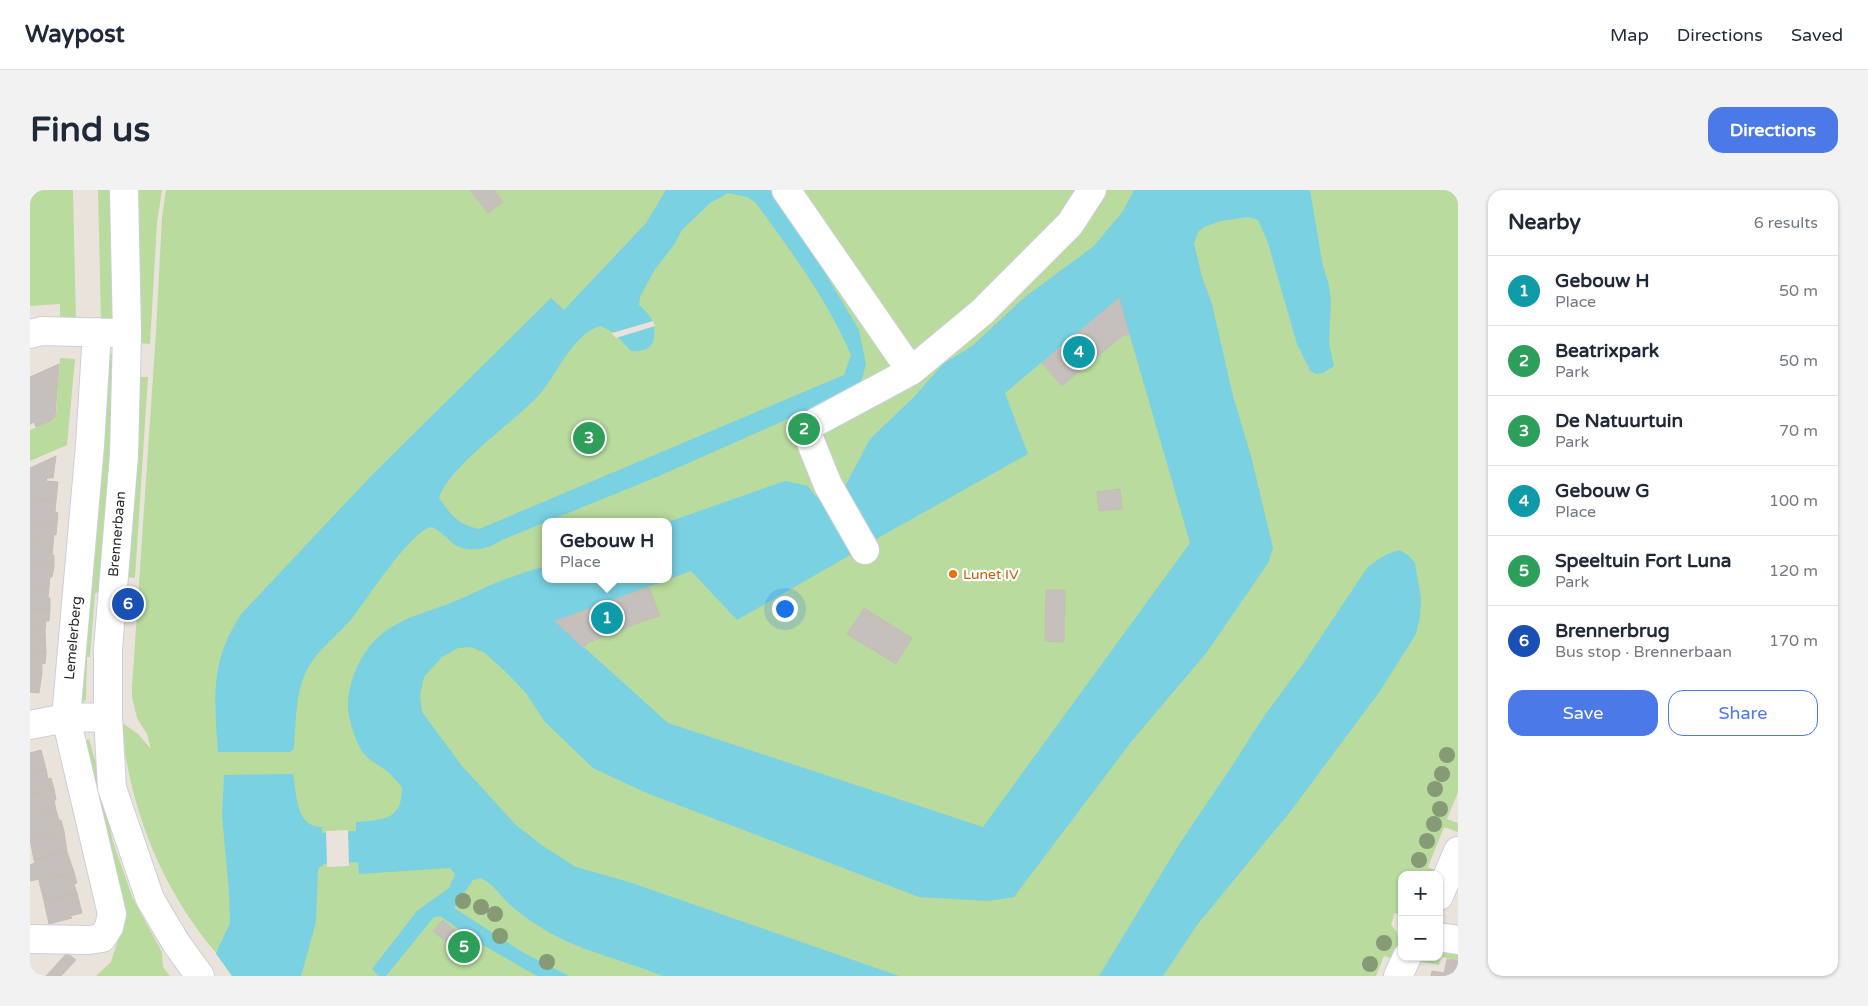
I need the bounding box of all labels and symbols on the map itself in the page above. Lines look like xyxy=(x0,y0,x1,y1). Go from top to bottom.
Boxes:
pin: 4 xyxy=(1063,333,1095,371)
pin: 2 xyxy=(788,410,820,448)
pin: 3 xyxy=(573,419,605,457)
street label: Brennerbaan xyxy=(105,490,129,578)
place label: Lunet IV xyxy=(963,566,1019,583)
marker: Lunet IV xyxy=(947,568,959,580)
pin: 6 xyxy=(112,585,144,623)
street label: Lemelerberg xyxy=(61,595,85,681)
your location xyxy=(772,596,798,622)
pin: 1 xyxy=(591,599,623,637)
pin: 5 xyxy=(448,928,480,966)

